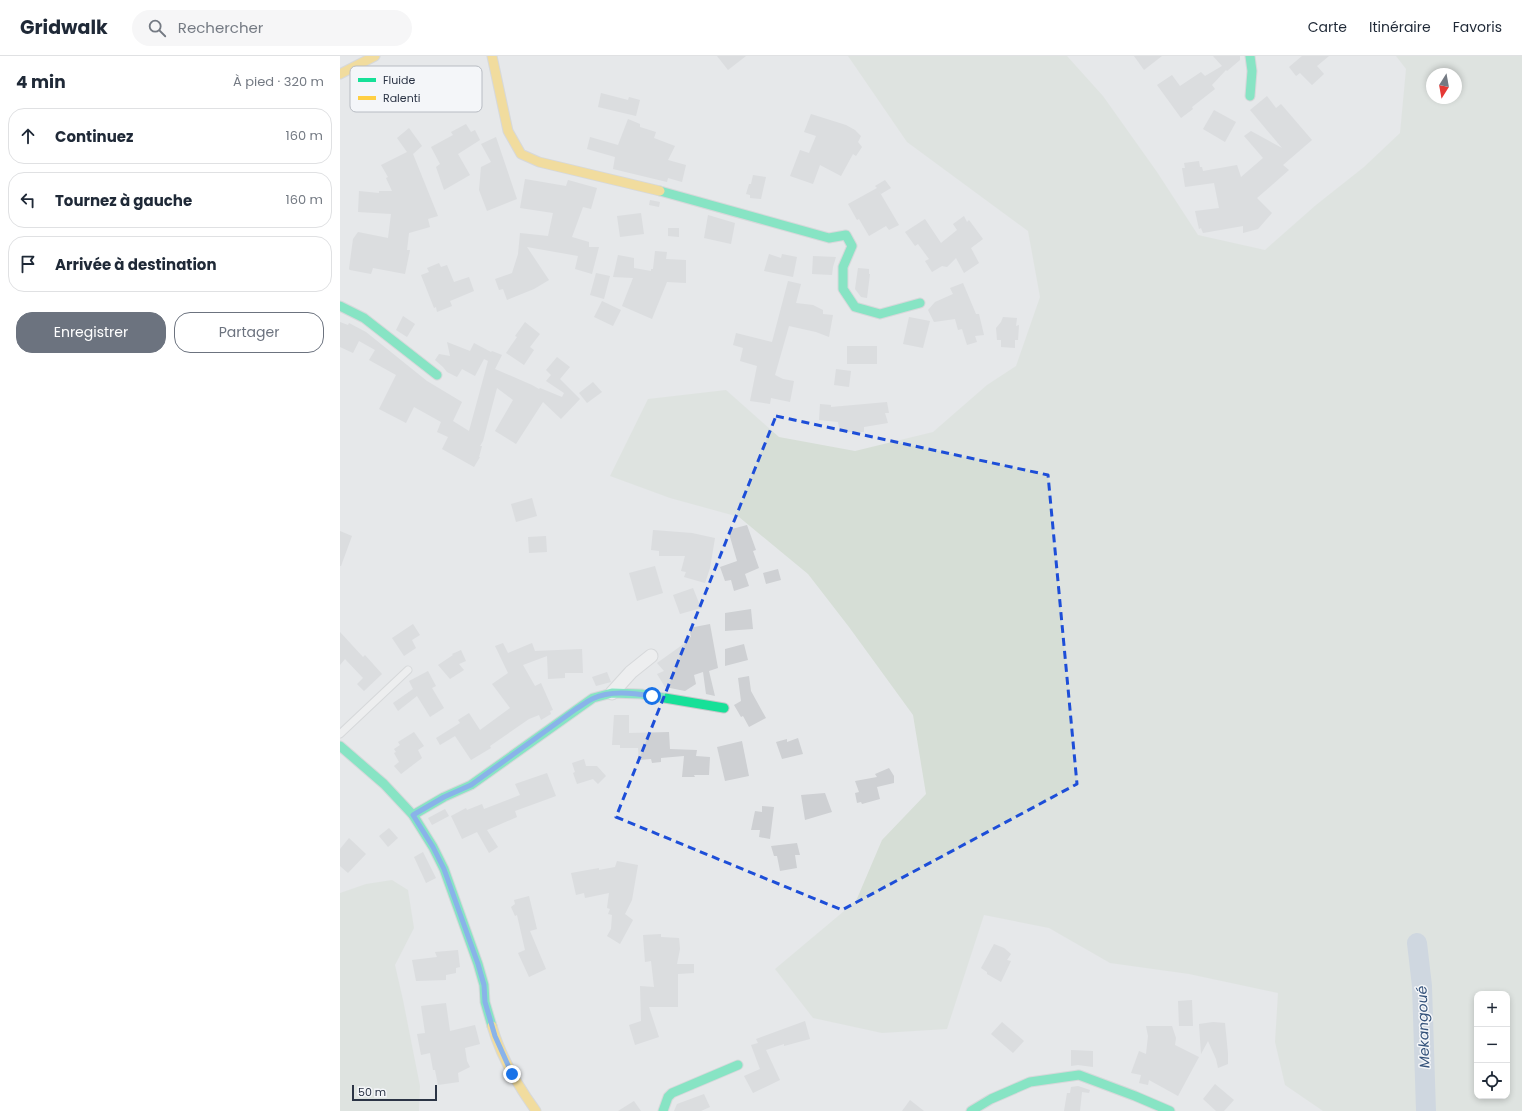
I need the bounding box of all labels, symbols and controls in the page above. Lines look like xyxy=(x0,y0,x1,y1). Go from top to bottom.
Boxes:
search box xyxy=(132,10,412,46)
text: Gridwalk xyxy=(20,14,108,41)
icon: search xyxy=(146,17,168,39)
text: Rechercher xyxy=(178,17,263,38)
text: Carte xyxy=(1308,17,1347,37)
text: Itinéraire xyxy=(1369,17,1431,37)
text: Favoris xyxy=(1453,17,1502,37)
legend xyxy=(350,66,482,112)
north arrow xyxy=(1426,68,1462,104)
text: 4 min xyxy=(16,70,66,94)
text: À pied · 320 m xyxy=(233,72,324,91)
text: Fluide xyxy=(383,72,415,88)
text: Ralenti xyxy=(383,90,421,106)
icon: ahead xyxy=(17,125,39,147)
text: Continuez xyxy=(55,126,134,147)
text: 160 m xyxy=(286,126,323,145)
icon: left xyxy=(17,189,39,211)
text: Tournez à gauche xyxy=(55,190,192,211)
text: 160 m xyxy=(286,190,323,209)
icon: arrive xyxy=(17,253,39,275)
text: Arrivée à destination xyxy=(55,254,217,275)
button: Enregistrer xyxy=(16,312,166,353)
button: Partager xyxy=(174,312,324,353)
route start xyxy=(643,687,661,705)
water label: Mekangoué xyxy=(1412,985,1434,1069)
map controls xyxy=(1474,991,1510,1099)
button: + xyxy=(1474,991,1510,1027)
button: − xyxy=(1474,1027,1510,1063)
button: locate xyxy=(1474,1063,1510,1099)
route end xyxy=(503,1065,521,1083)
scale bar xyxy=(352,1083,437,1102)
text: 50 m xyxy=(358,1084,386,1100)

